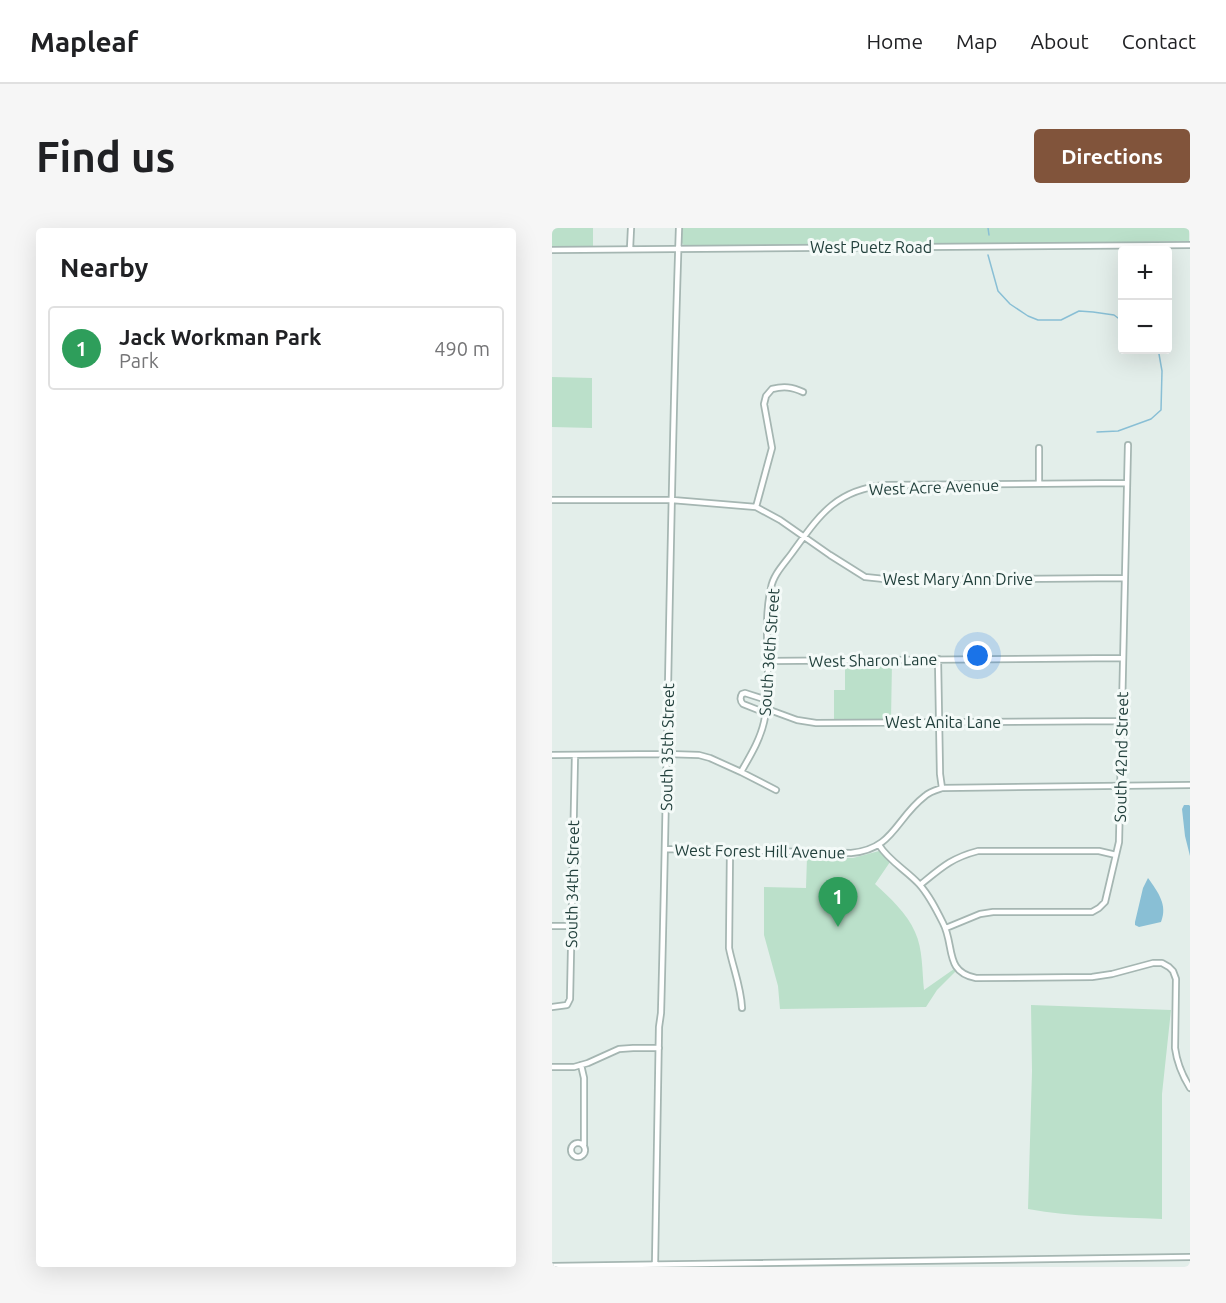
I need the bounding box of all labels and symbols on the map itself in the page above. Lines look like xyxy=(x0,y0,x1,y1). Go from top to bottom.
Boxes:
street label: West Puetz Road xyxy=(810,238,932,256)
street label: West Acre Avenue xyxy=(868,476,1000,498)
street label: West Mary Ann Drive xyxy=(883,570,1033,588)
street label: South 36th Street xyxy=(756,587,782,716)
your location xyxy=(963,641,992,670)
street label: West Sharon Lane xyxy=(809,650,937,670)
street label: South 35th Street xyxy=(657,682,677,811)
street label: South 42nd Street xyxy=(1111,691,1131,823)
street label: West Anita Lane xyxy=(885,713,1001,731)
street label: South 34th Street xyxy=(562,819,582,948)
street label: West Forest Hill Avenue xyxy=(674,841,846,861)
pin: 1 xyxy=(818,878,858,927)

